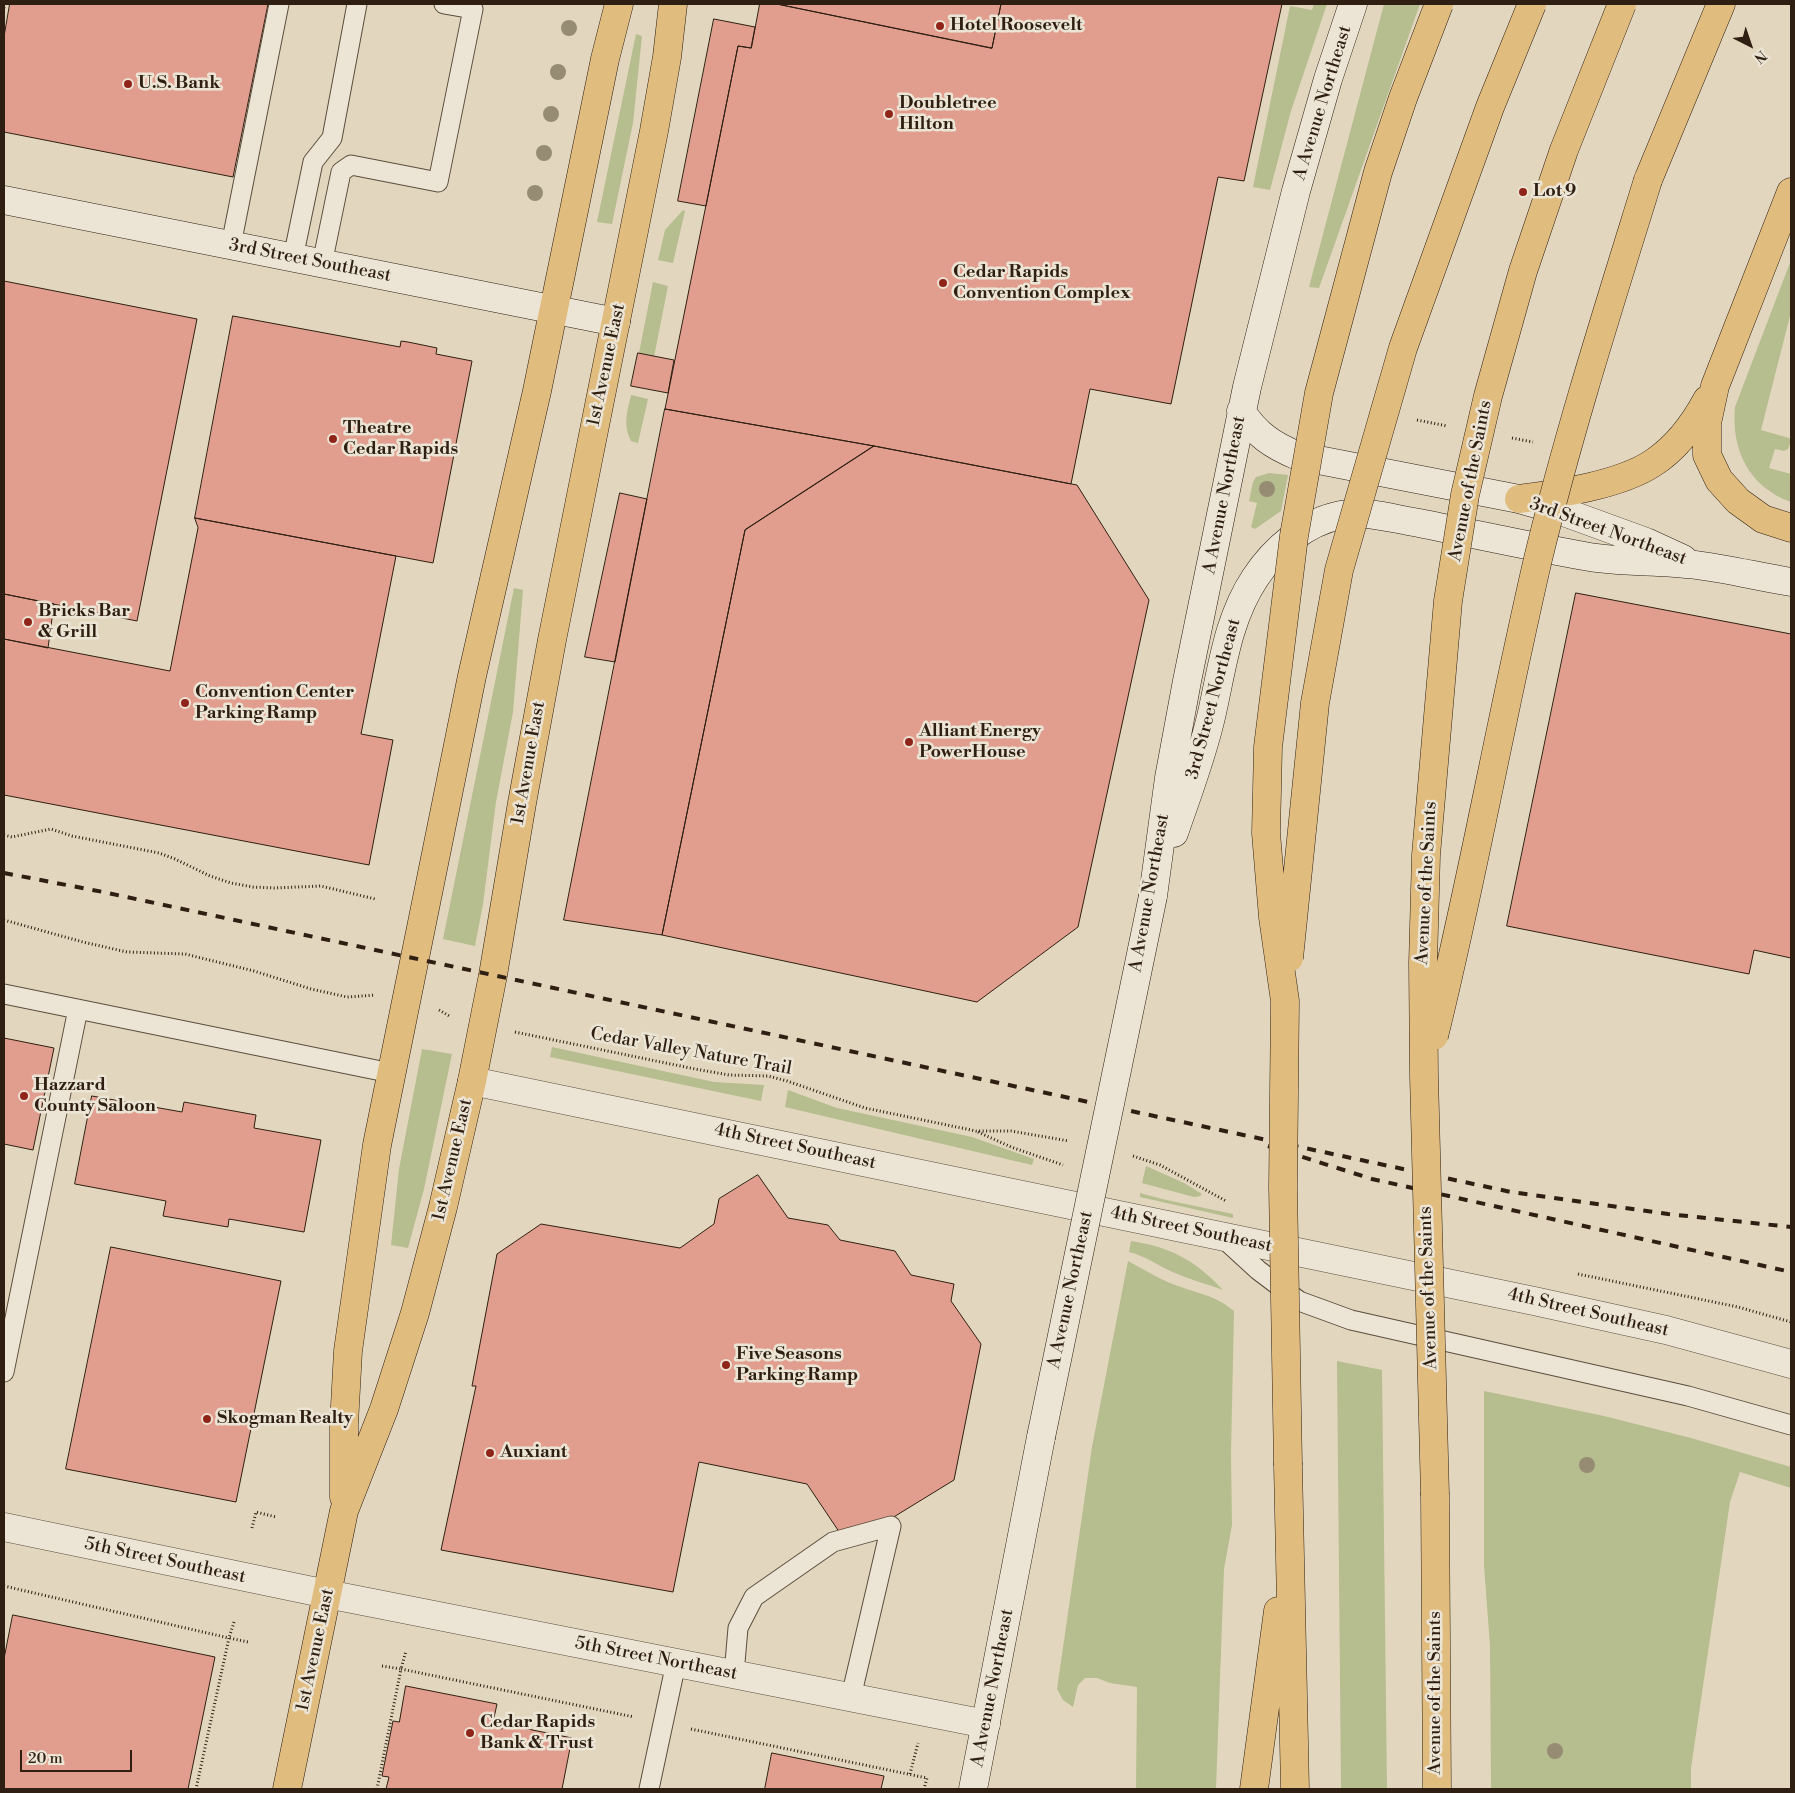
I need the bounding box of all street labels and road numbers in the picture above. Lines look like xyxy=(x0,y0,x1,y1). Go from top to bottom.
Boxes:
street label: A Avenue Northeast xyxy=(1289,23,1357,183)
street label: 3rd Street Southeast xyxy=(227,235,393,287)
street label: 1st Avenue East xyxy=(583,302,631,428)
street label: Avenue of the Saints xyxy=(1445,399,1497,563)
street label: A Avenue Northeast xyxy=(1199,414,1251,576)
street label: 3rd Street Northeast xyxy=(1527,494,1689,570)
street label: 3rd Street Northeast xyxy=(1182,616,1246,782)
street label: 1st Avenue East xyxy=(508,700,550,826)
street label: Avenue of the Saints xyxy=(1412,801,1442,965)
street label: A Avenue Northeast xyxy=(1125,812,1175,974)
street label: Cedar Valley Nature Trail xyxy=(589,1024,793,1080)
street label: 1st Avenue East xyxy=(428,1097,478,1223)
street label: 4th Street Southeast xyxy=(712,1119,878,1175)
street label: 4th Street Southeast xyxy=(1108,1202,1274,1258)
street label: Avenue of the Saints xyxy=(1415,1206,1443,1370)
street label: A Avenue Northeast xyxy=(1044,1209,1098,1371)
street label: 4th Street Southeast xyxy=(1505,1284,1671,1342)
street label: 5th Street Southeast xyxy=(82,1533,248,1589)
street label: 1st Avenue East xyxy=(292,1587,340,1713)
street label: A Avenue Northeast xyxy=(967,1607,1019,1769)
street label: Avenue of the Saints xyxy=(1425,1611,1447,1775)
street label: 5th Street Northeast xyxy=(573,1633,739,1685)

